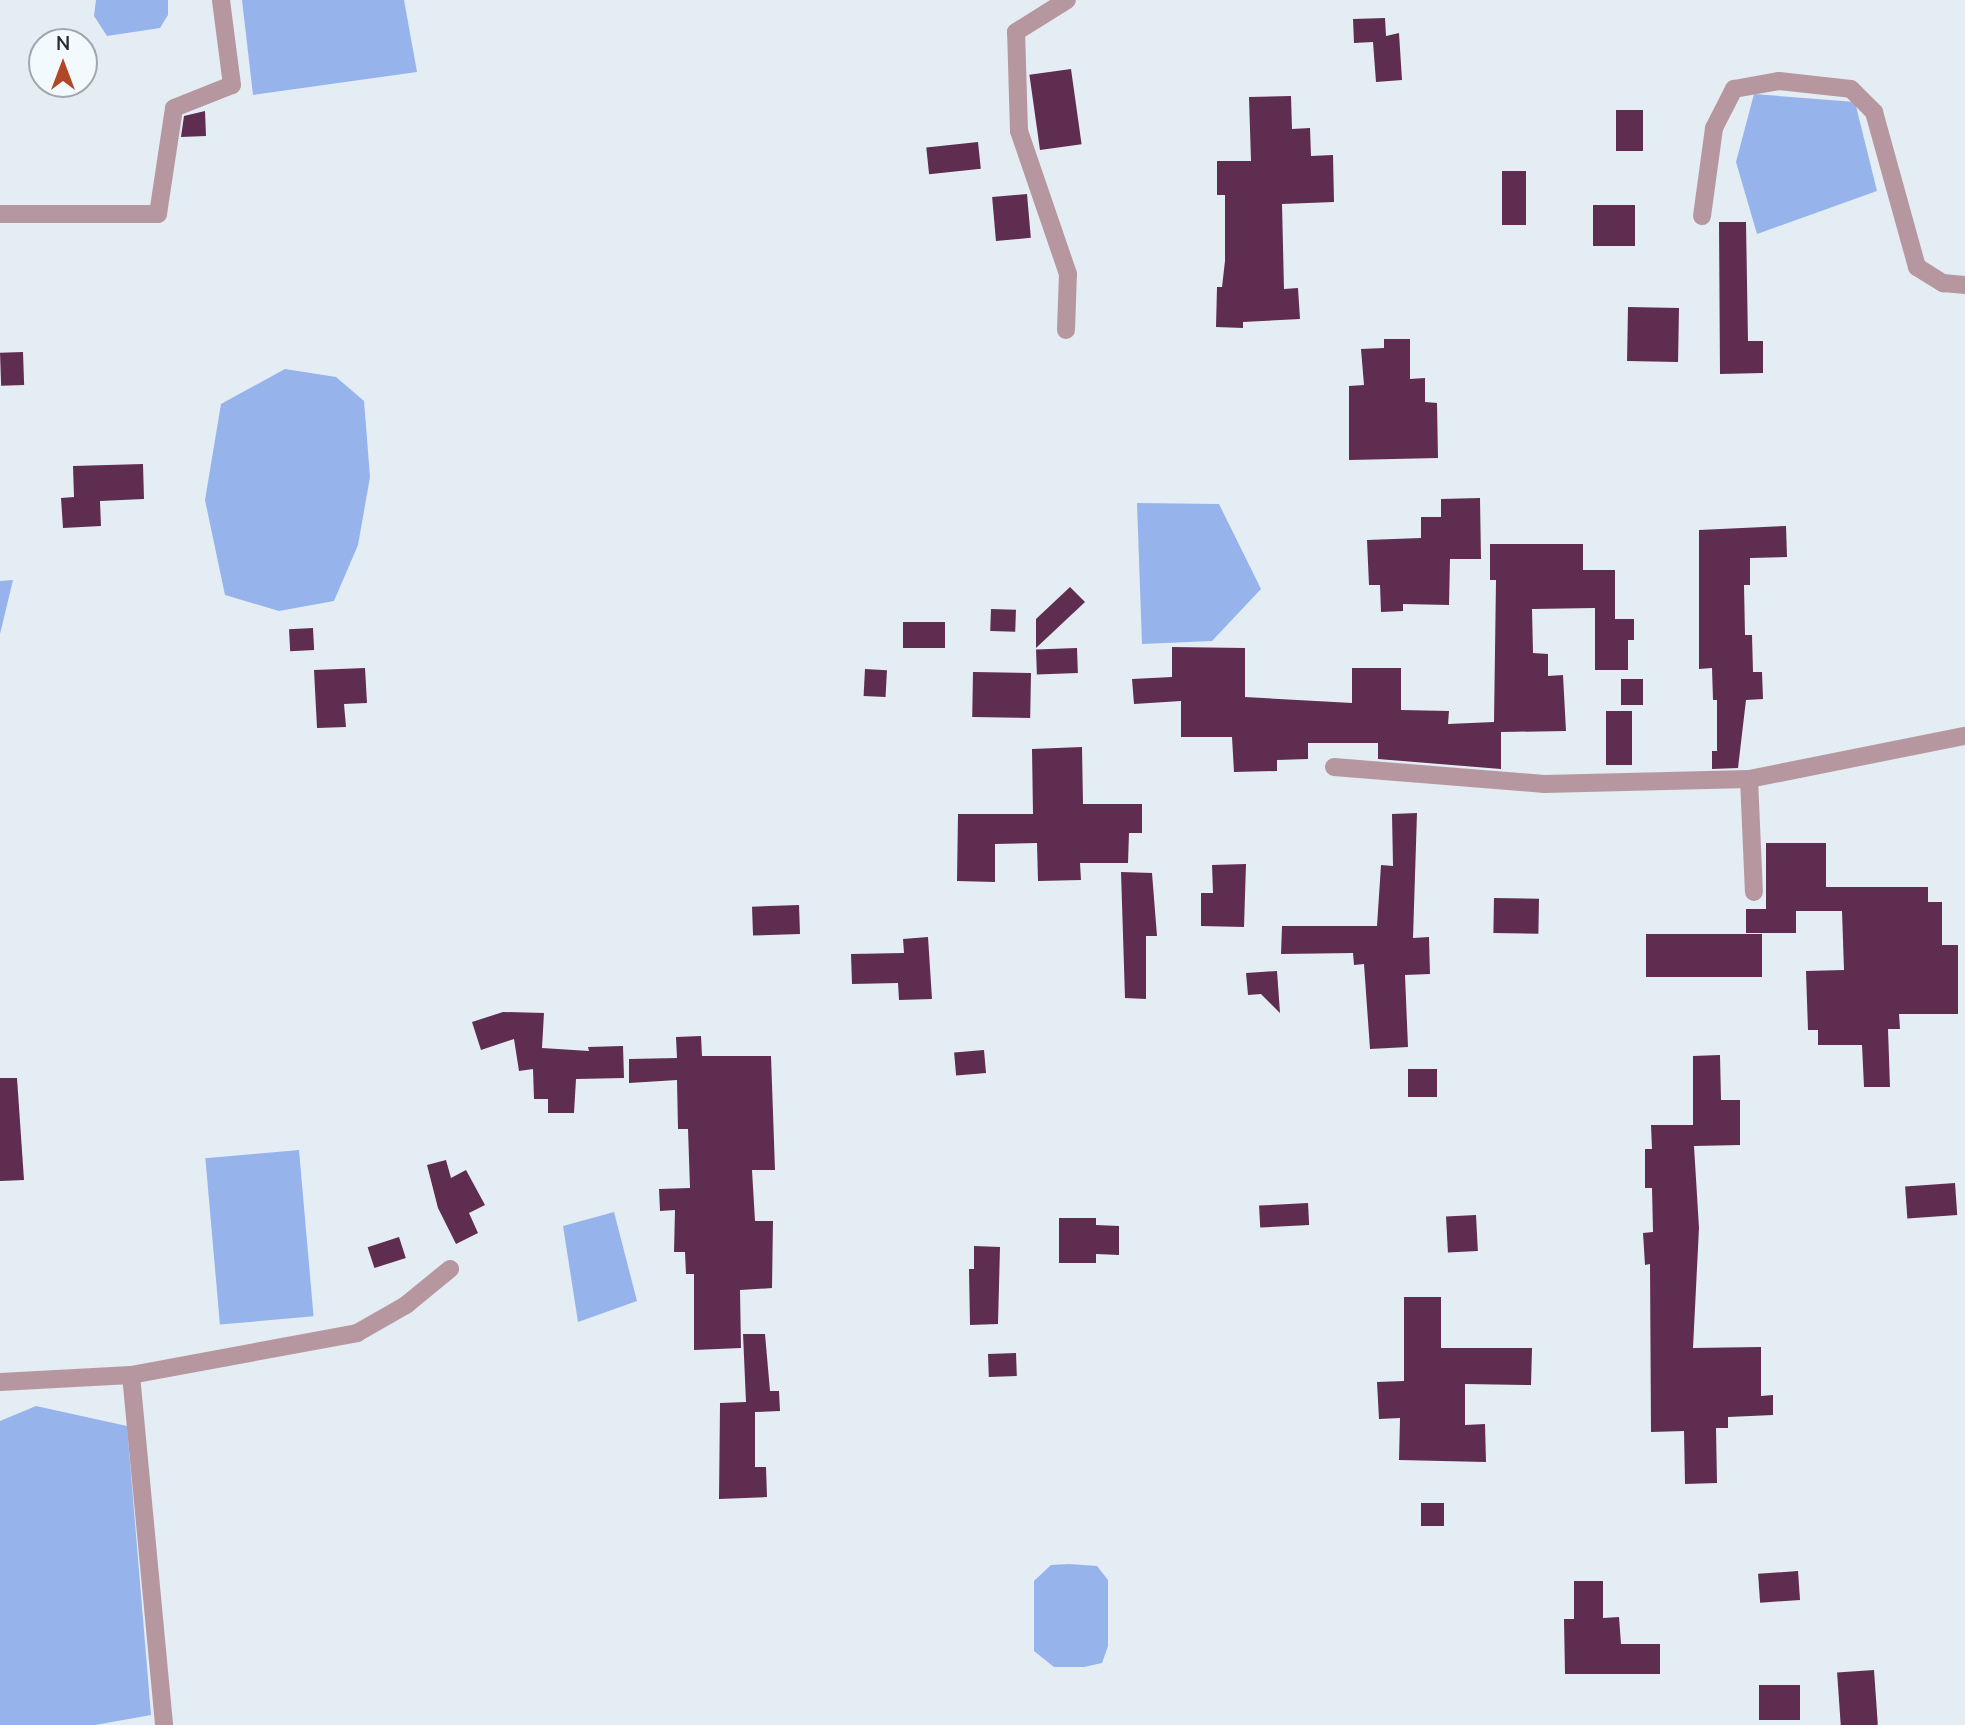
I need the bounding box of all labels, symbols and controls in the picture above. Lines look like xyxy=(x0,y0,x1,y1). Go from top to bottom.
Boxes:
north arrow xyxy=(28,28,98,98)
text: N xyxy=(56,31,70,57)

